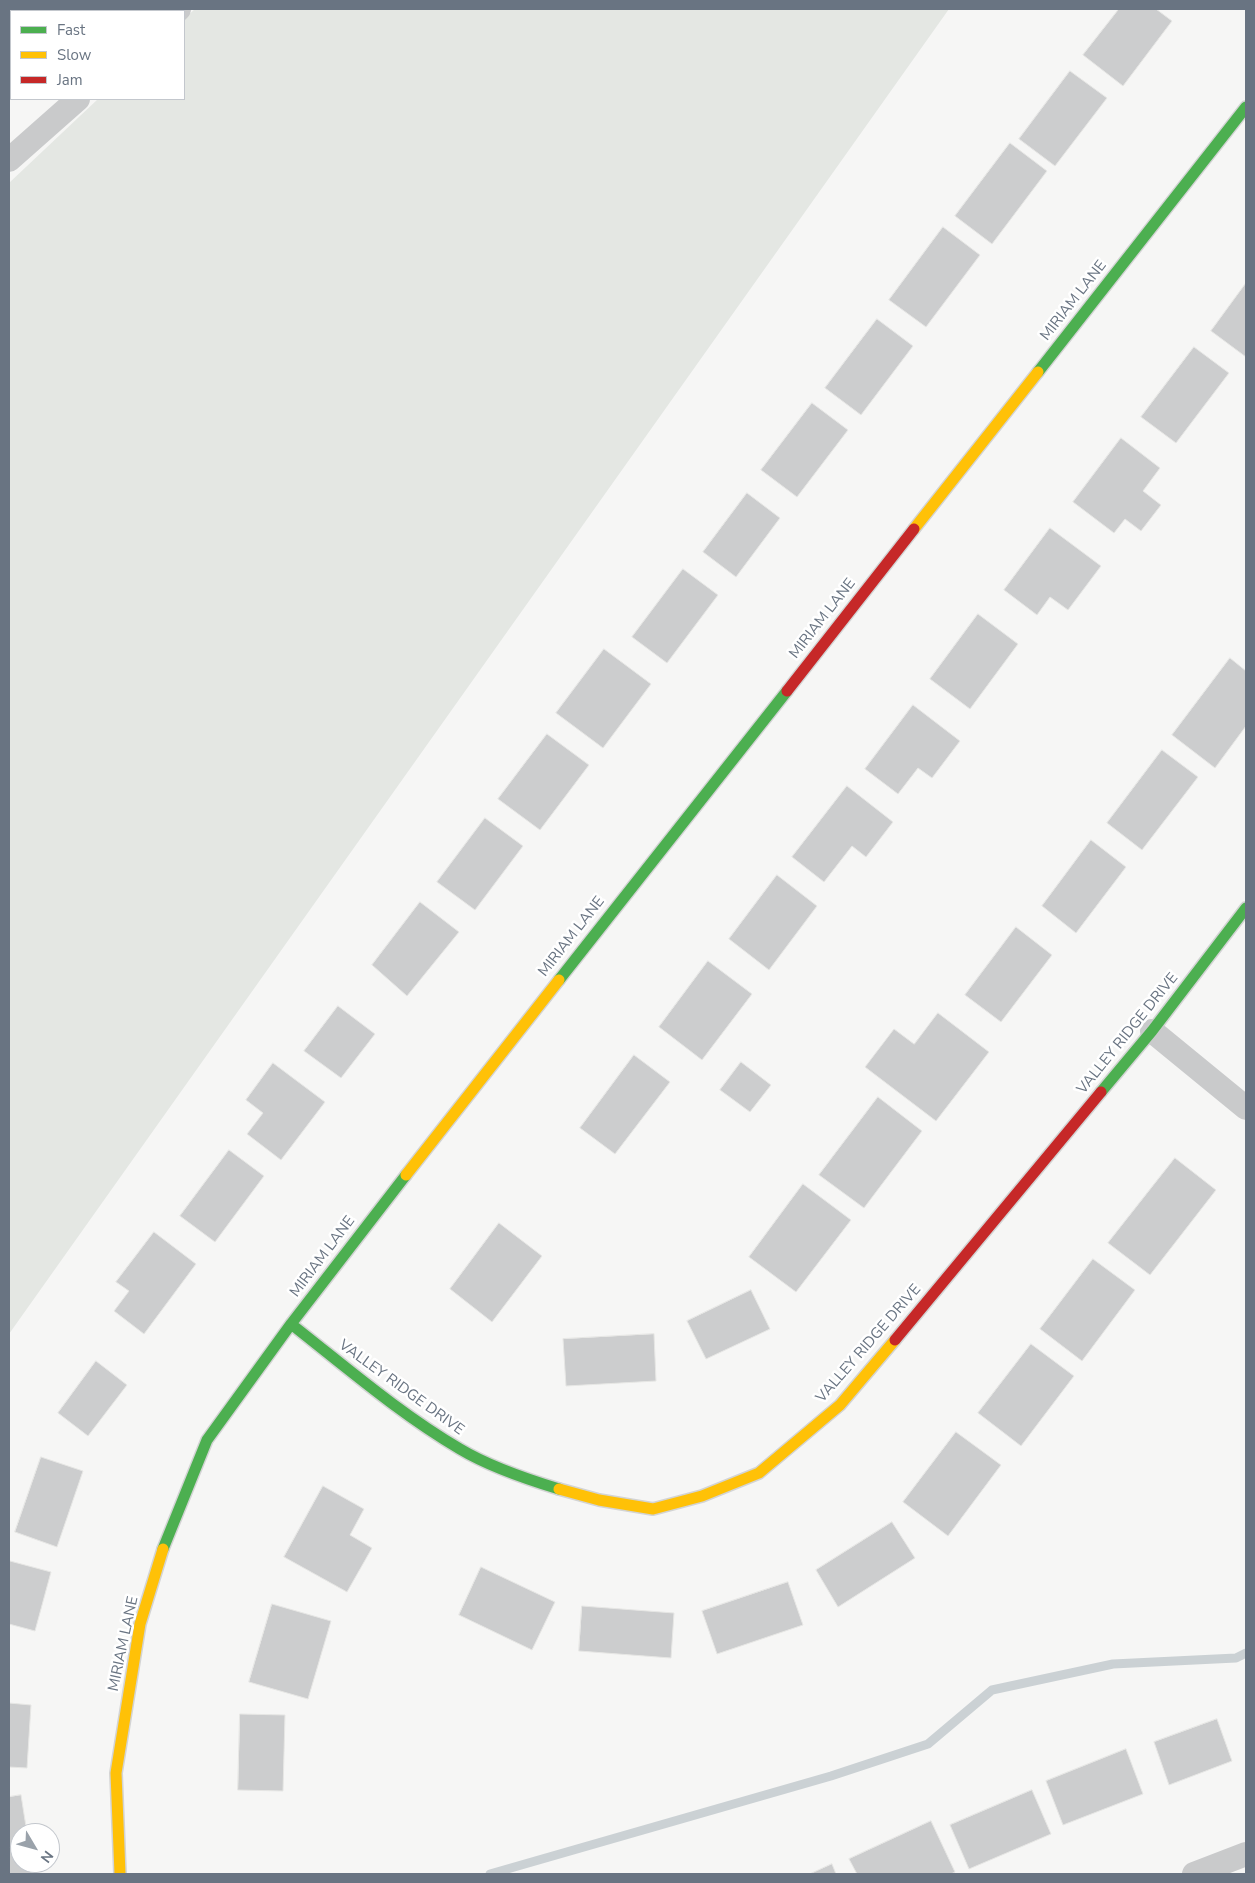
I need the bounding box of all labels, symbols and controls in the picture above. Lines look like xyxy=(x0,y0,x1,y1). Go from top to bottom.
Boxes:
legend xyxy=(10,10,185,100)
text: Fast xyxy=(57,20,85,40)
text: Slow xyxy=(57,45,91,65)
text: Jam xyxy=(57,70,83,90)
street label: MIRIAM LANE xyxy=(1037,257,1111,345)
street label: MIRIAM LANE xyxy=(786,575,860,663)
street label: MIRIAM LANE xyxy=(535,893,609,981)
street label: VALLEY RIDGE DRIVE xyxy=(1074,970,1182,1098)
street label: MIRIAM LANE xyxy=(287,1213,359,1301)
street label: VALLEY RIDGE DRIVE xyxy=(813,1281,925,1407)
street label: VALLEY RIDGE DRIVE xyxy=(335,1336,467,1440)
street label: MIRIAM LANE xyxy=(105,1595,143,1693)
north arrow xyxy=(10,1823,60,1873)
text: N xyxy=(36,1847,57,1867)

